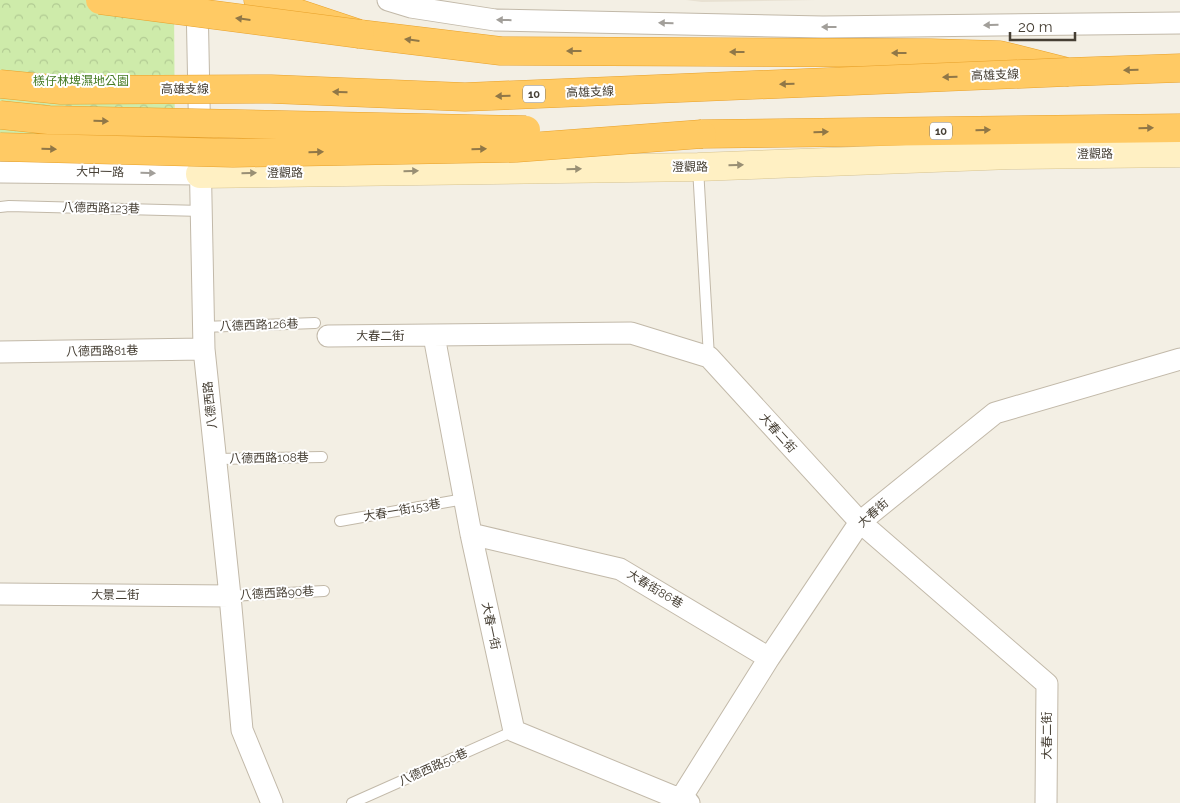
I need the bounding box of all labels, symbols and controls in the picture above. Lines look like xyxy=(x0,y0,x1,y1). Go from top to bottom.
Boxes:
scale bar xyxy=(1010,10,1075,42)
one-way arrow xyxy=(234,14,250,22)
one-way arrow xyxy=(496,16,512,24)
text: 20 m xyxy=(1018,18,1053,36)
one-way arrow xyxy=(658,19,674,27)
one-way arrow xyxy=(983,21,999,29)
one-way arrow xyxy=(821,23,837,31)
one-way arrow xyxy=(404,36,420,44)
one-way arrow xyxy=(566,47,582,55)
one-way arrow xyxy=(728,48,744,56)
one-way arrow xyxy=(891,49,907,57)
one-way arrow xyxy=(1123,66,1139,74)
street label: 高雄支線 xyxy=(971,67,1019,83)
one-way arrow xyxy=(942,73,958,81)
park label: 檨仔林埤濕地公園 xyxy=(33,74,129,88)
one-way arrow xyxy=(779,80,795,88)
street label: 高雄支線 xyxy=(161,82,209,96)
street label: 高雄支線 xyxy=(566,84,614,100)
road number: 10 xyxy=(523,86,545,102)
one-way arrow xyxy=(332,88,348,96)
one-way arrow xyxy=(494,92,510,100)
one-way arrow xyxy=(93,118,109,126)
road number: 10 xyxy=(930,122,952,140)
one-way arrow xyxy=(1138,124,1154,132)
one-way arrow xyxy=(976,126,992,134)
one-way arrow xyxy=(813,128,829,136)
one-way arrow xyxy=(41,145,57,153)
one-way arrow xyxy=(471,145,487,153)
one-way arrow xyxy=(308,147,324,155)
street label: 澄觀路 xyxy=(1077,147,1113,161)
street label: 澄觀路 xyxy=(672,160,708,174)
one-way arrow xyxy=(728,161,744,169)
one-way arrow xyxy=(566,164,582,172)
street label: 大中一路 xyxy=(76,165,124,179)
street label: 澄觀路 xyxy=(267,166,303,180)
one-way arrow xyxy=(403,167,419,175)
one-way arrow xyxy=(140,169,156,177)
one-way arrow xyxy=(241,169,257,177)
street label: 八德西路123巷 xyxy=(62,200,140,216)
street label: 八德西路126巷 xyxy=(219,317,299,333)
street label: 大春二街 xyxy=(356,329,404,343)
street label: 八德西路81巷 xyxy=(66,343,138,359)
street label: 八德西路 xyxy=(201,380,219,430)
street label: 大春二街 xyxy=(757,410,799,456)
street label: 八德西路108巷 xyxy=(229,450,309,466)
street label: 大春一街153巷 xyxy=(362,496,442,524)
street label: 大春街 xyxy=(855,496,891,530)
street label: 大春街86巷 xyxy=(625,567,685,611)
street label: 八德西路90巷 xyxy=(239,584,315,602)
street label: 大景二街 xyxy=(91,588,139,602)
street label: 大春一街 xyxy=(479,601,503,651)
street label: 大春二街 xyxy=(1040,712,1054,760)
street label: 八德西路50巷 xyxy=(396,746,470,788)

